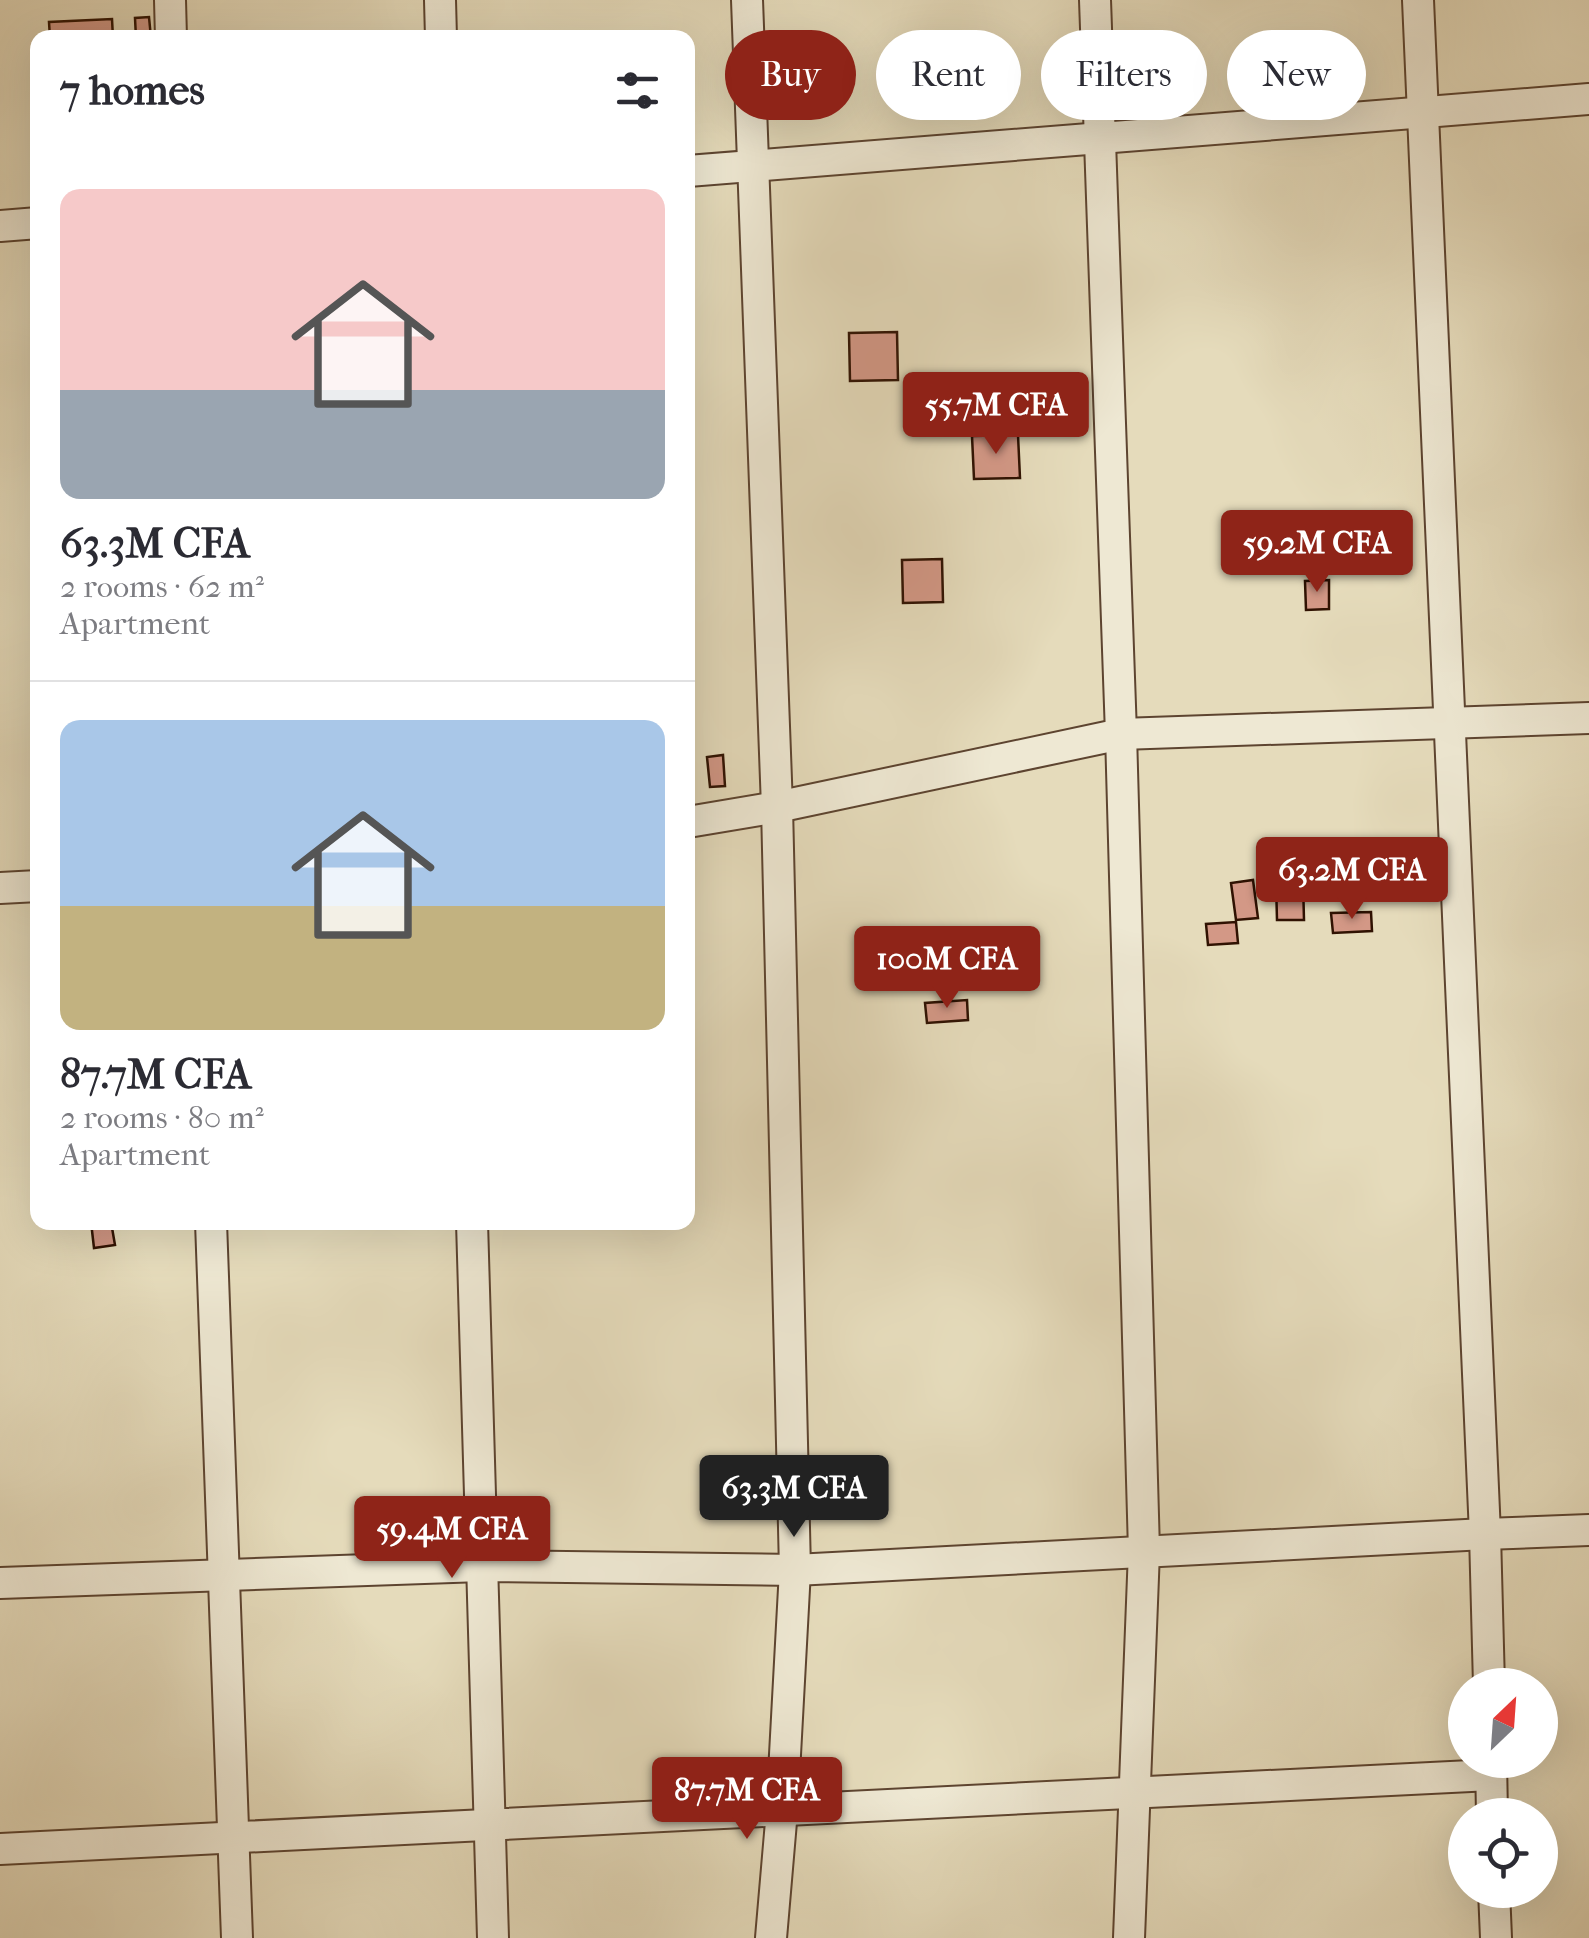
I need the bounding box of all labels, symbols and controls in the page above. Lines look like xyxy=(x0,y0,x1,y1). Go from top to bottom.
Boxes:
chip: Buy xyxy=(725,30,856,120)
chip: Rent xyxy=(876,30,1021,120)
chip: Filters xyxy=(1041,30,1207,120)
chip: New xyxy=(1227,30,1366,120)
icon: filters xyxy=(610,63,665,118)
text: 7 homes xyxy=(60,66,205,115)
icon: home xyxy=(273,254,453,434)
pin: 55.7M CFA xyxy=(882,372,1110,457)
text: 55.7M CFA xyxy=(925,386,1067,423)
pin: 59.2M CFA xyxy=(1203,510,1431,595)
text: 63.3M CFA xyxy=(60,519,250,568)
text: 59.2M CFA xyxy=(1243,524,1391,561)
text: 2 rooms · 62 m² xyxy=(60,568,264,605)
text: Apartment xyxy=(60,605,210,642)
icon: home xyxy=(273,785,453,965)
pin: 63.2M CFA xyxy=(1238,837,1466,922)
text: 63.2M CFA xyxy=(1278,851,1426,888)
pin: 100M CFA xyxy=(844,926,1050,1011)
text: 100M CFA xyxy=(876,940,1018,977)
text: 87.7M CFA xyxy=(60,1050,251,1099)
text: 2 rooms · 80 m² xyxy=(60,1099,264,1136)
text: Apartment xyxy=(60,1136,210,1173)
pin: 63.3M CFA xyxy=(680,1455,908,1540)
text: 63.3M CFA xyxy=(722,1469,866,1506)
pin: 59.4M CFA xyxy=(338,1496,566,1581)
text: 59.4M CFA xyxy=(376,1510,528,1547)
north arrow xyxy=(1448,1668,1558,1778)
map controls xyxy=(1448,1668,1558,1908)
pin: 87.7M CFA xyxy=(633,1757,861,1842)
text: 87.7M CFA xyxy=(674,1771,820,1808)
button: locate xyxy=(1448,1798,1558,1908)

